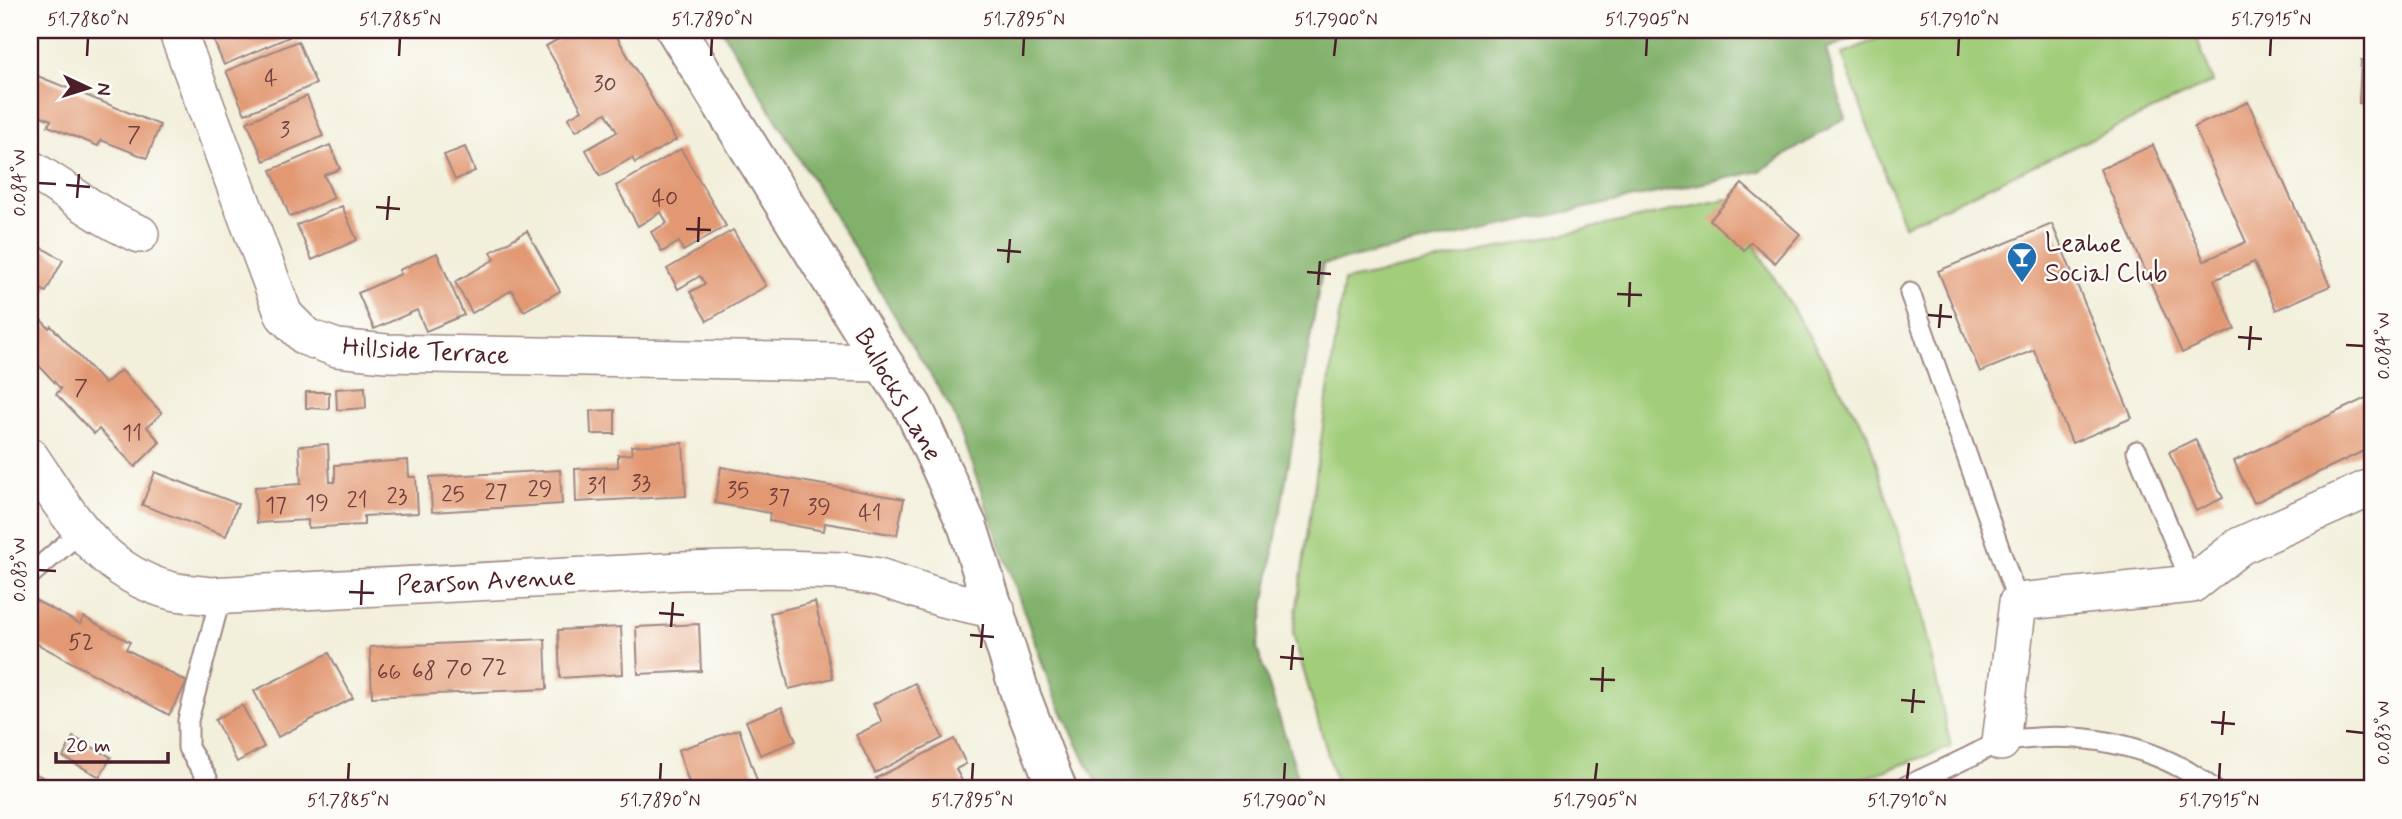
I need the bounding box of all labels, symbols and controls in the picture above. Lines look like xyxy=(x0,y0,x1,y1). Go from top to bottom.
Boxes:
text: 51.7880°N xyxy=(47,8,129,32)
text: 51.7885°N xyxy=(359,8,441,32)
text: 51.7890°N xyxy=(671,8,753,32)
text: 51.7895°N xyxy=(983,8,1065,32)
text: 51.7900°N xyxy=(1294,8,1378,32)
text: 51.7905°N xyxy=(1605,8,1689,32)
text: 51.7910°N xyxy=(1919,8,1999,32)
text: 51.7915°N xyxy=(2231,8,2311,32)
north arrow xyxy=(52,52,122,122)
house number: 4 xyxy=(264,64,278,94)
house number: 30 xyxy=(593,70,617,100)
text: N xyxy=(91,82,116,96)
house number: 3 xyxy=(280,116,290,146)
house number: 7 xyxy=(127,121,141,151)
text: 0.084°W xyxy=(8,149,32,217)
house number: 40 xyxy=(652,184,678,214)
place label: Leahoe Social Club xyxy=(2045,227,2167,291)
bar icon: Leahoe Social Club xyxy=(2005,240,2039,284)
text: 0.084°W xyxy=(2372,312,2396,380)
street label: Bullocks Lane xyxy=(846,322,949,468)
street label: Hillside Terrace xyxy=(342,331,510,373)
house number: 7 xyxy=(74,374,88,404)
house number: 11 xyxy=(122,419,142,449)
house number: 33 xyxy=(631,469,651,499)
house number: 31 xyxy=(587,472,607,502)
house number: 29 xyxy=(528,475,552,505)
house number: 35 xyxy=(727,476,749,506)
house number: 27 xyxy=(485,478,507,508)
house number: 25 xyxy=(441,480,465,510)
house number: 23 xyxy=(387,482,408,512)
house number: 37 xyxy=(768,483,790,513)
house number: 21 xyxy=(346,486,368,516)
house number: 19 xyxy=(305,489,329,519)
house number: 17 xyxy=(265,491,287,521)
house number: 39 xyxy=(807,493,831,523)
house number: 41 xyxy=(858,499,882,529)
text: 0.083°W xyxy=(8,538,32,602)
street label: Pearson Avenue xyxy=(396,560,577,604)
house number: 52 xyxy=(68,628,94,658)
house number: 72 xyxy=(481,653,507,683)
house number: 70 xyxy=(445,655,473,685)
house number: 68 xyxy=(412,657,436,687)
house number: 66 xyxy=(377,658,401,688)
text: 0.083°W xyxy=(2372,701,2396,765)
scale bar xyxy=(56,721,168,765)
text: 20 m xyxy=(66,732,111,760)
text: 51.7885°N xyxy=(307,789,389,813)
text: 51.7890°N xyxy=(619,789,701,813)
text: 51.7895°N xyxy=(931,789,1013,813)
text: 51.7900°N xyxy=(1242,789,1326,813)
text: 51.7905°N xyxy=(1553,789,1637,813)
text: 51.7910°N xyxy=(1867,789,1947,813)
text: 51.7915°N xyxy=(2179,789,2259,813)

